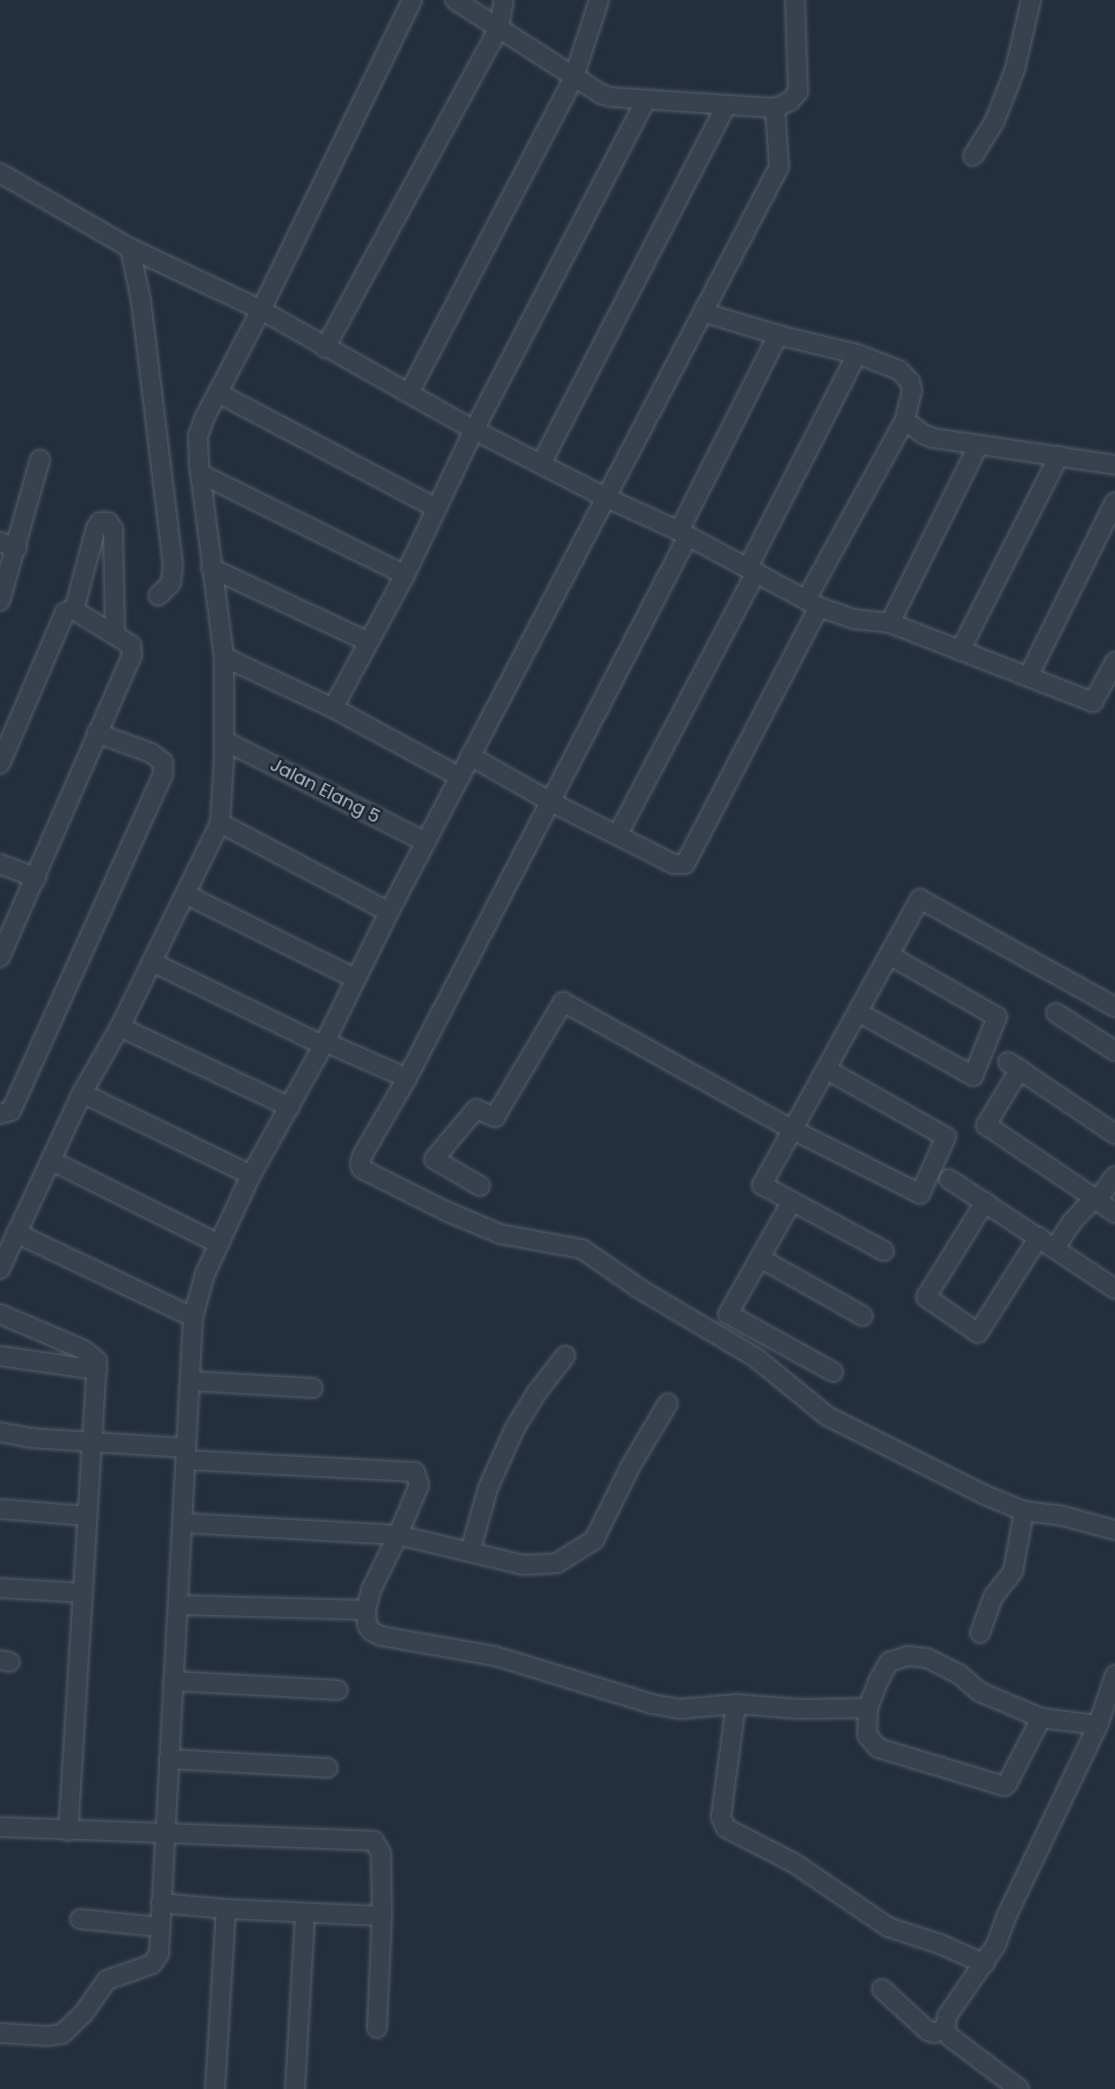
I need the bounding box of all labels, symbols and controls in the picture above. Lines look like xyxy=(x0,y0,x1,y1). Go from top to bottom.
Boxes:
street label: Jalan Elang 5 xyxy=(267,754,383,828)

